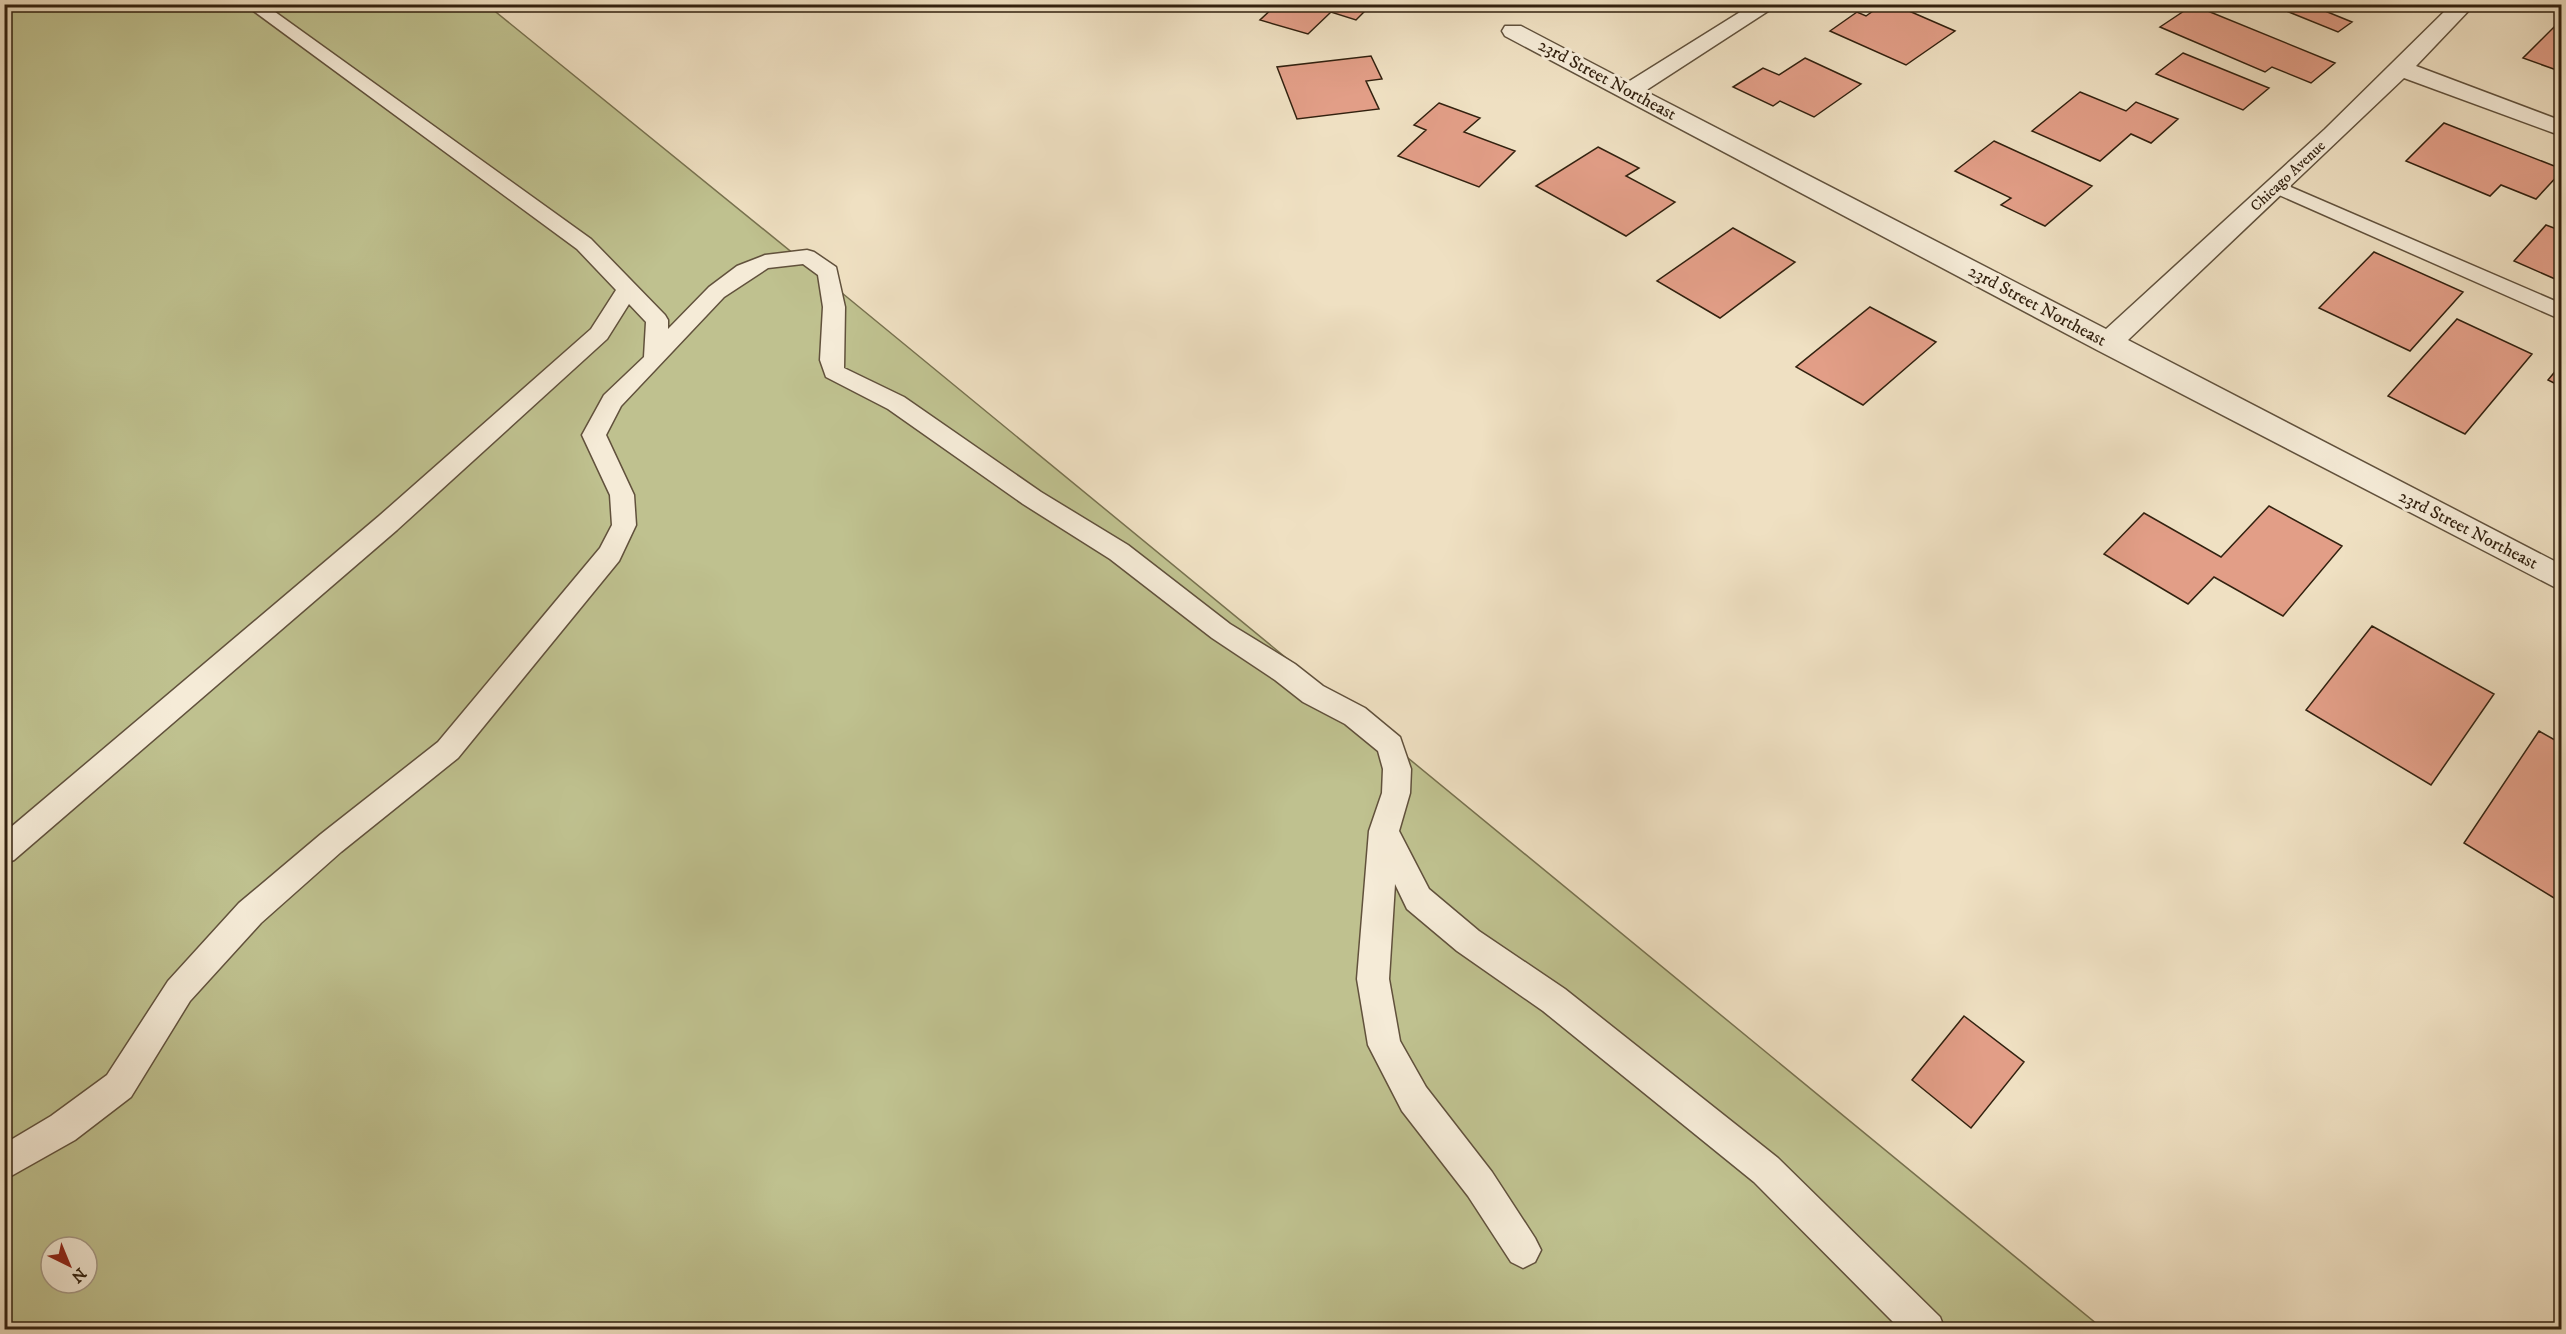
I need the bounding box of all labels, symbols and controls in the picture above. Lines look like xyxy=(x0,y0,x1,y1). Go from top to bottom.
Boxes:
street label: 23rd Street Northeast xyxy=(1534,34,1680,126)
street label: Chicago Avenue xyxy=(2247,136,2329,216)
street label: 23rd Street Northeast xyxy=(1964,260,2110,352)
street label: 23rd Street Northeast xyxy=(2395,485,2541,575)
north arrow xyxy=(39,1235,99,1295)
text: N xyxy=(67,1263,90,1287)

